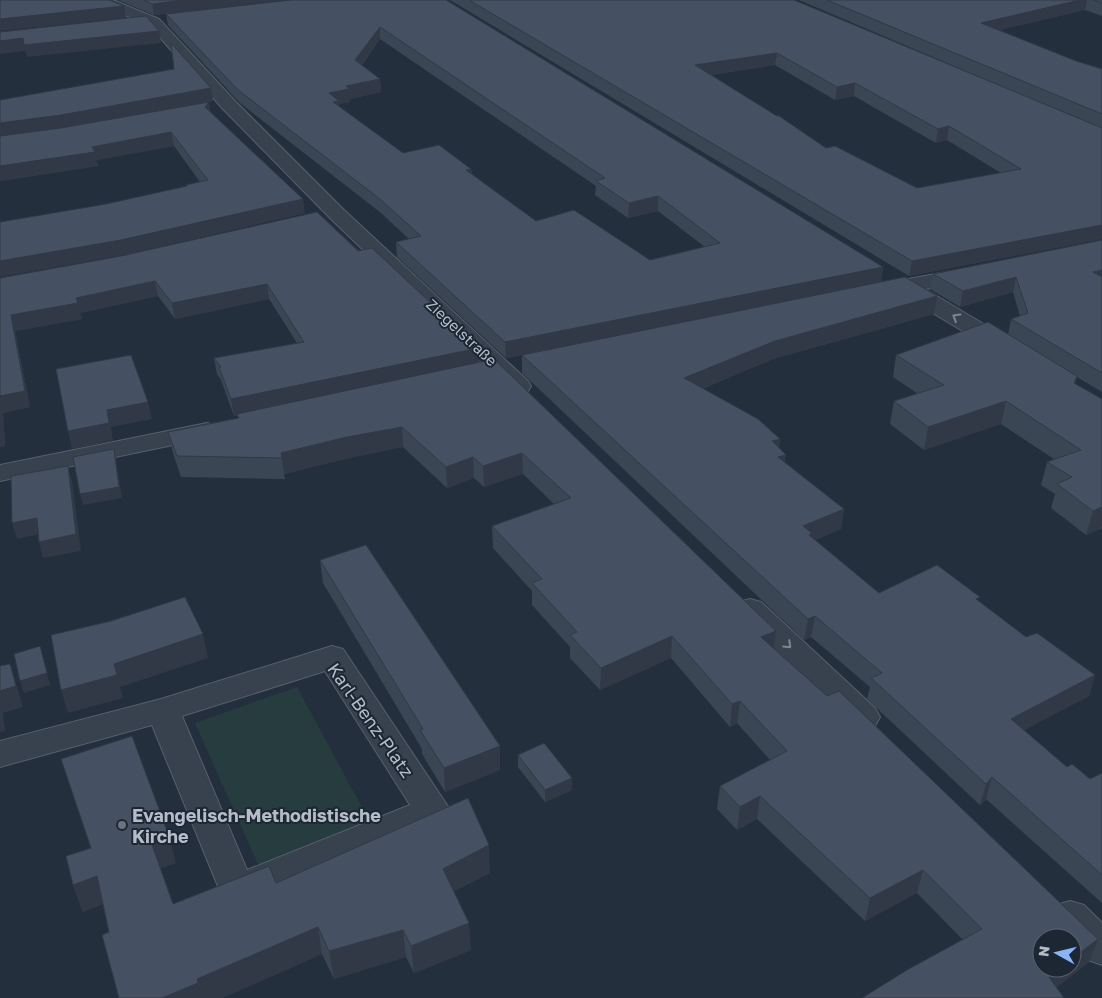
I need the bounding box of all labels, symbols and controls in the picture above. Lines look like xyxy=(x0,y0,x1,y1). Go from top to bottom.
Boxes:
street label: Ziegelstraße xyxy=(423,295,501,369)
one-way arrow xyxy=(952,313,961,323)
one-way arrow xyxy=(783,640,792,649)
street label: Karl-Benz-Platz xyxy=(323,658,419,782)
place label: Evangelisch-Methodistische Kirche xyxy=(132,804,381,847)
marker: Evangelisch-Methodistische Kirche xyxy=(116,819,128,831)
north arrow xyxy=(1032,928,1082,978)
text: N xyxy=(1034,945,1053,958)

